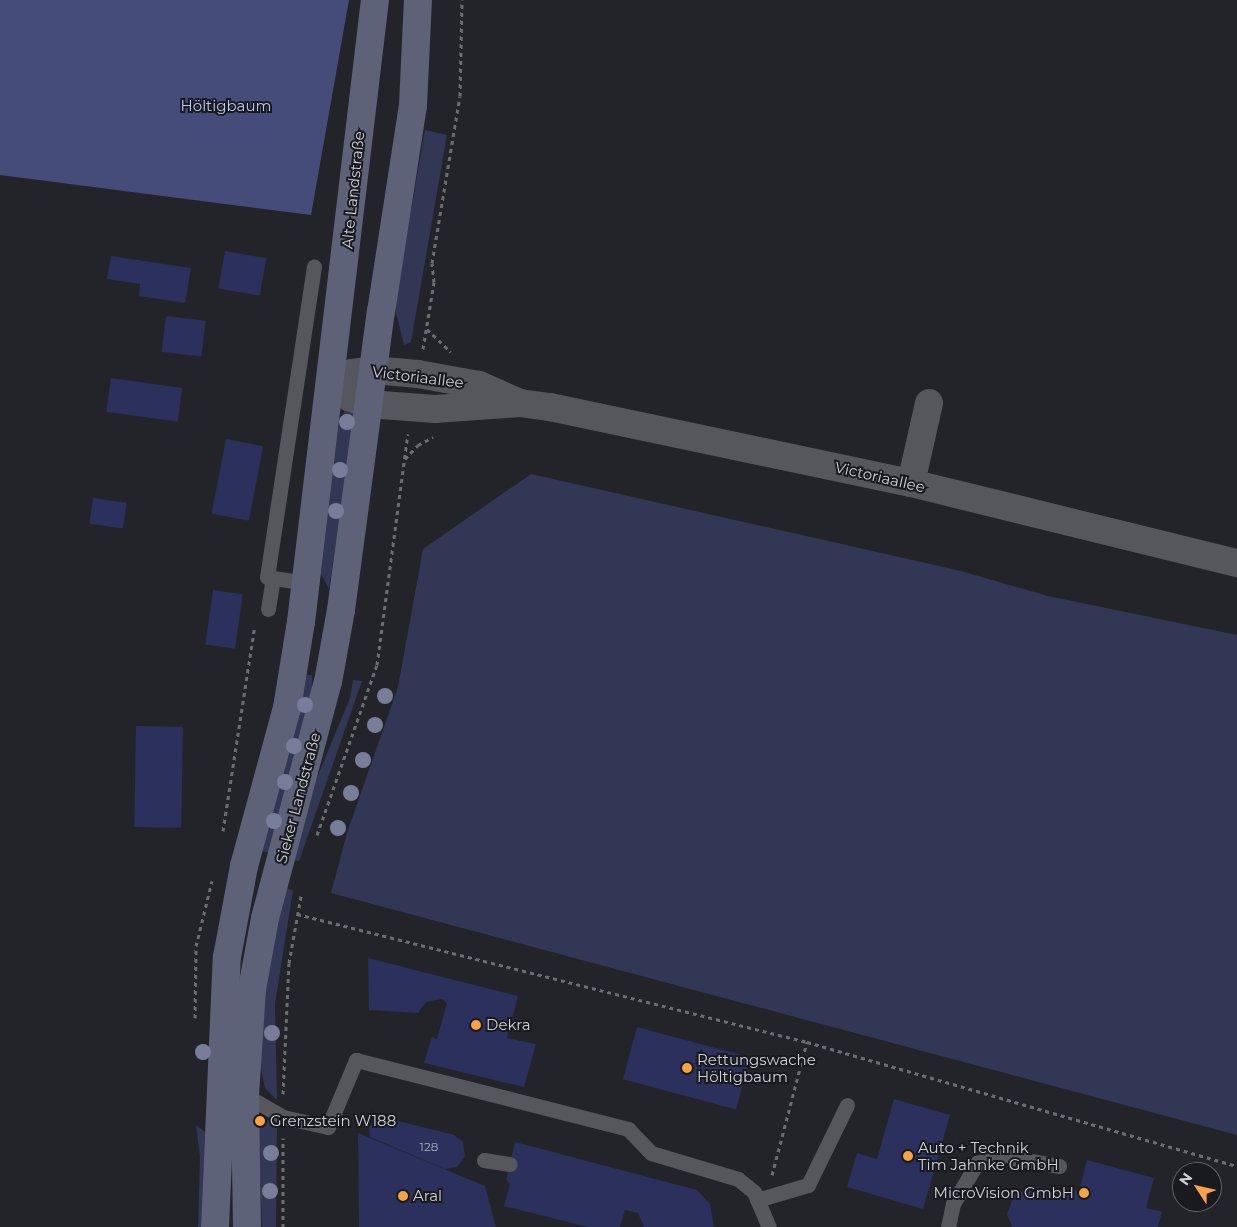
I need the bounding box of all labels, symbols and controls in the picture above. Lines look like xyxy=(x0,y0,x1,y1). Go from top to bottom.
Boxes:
park label: Höltigbaum xyxy=(181,97,271,115)
street label: Alte Landstraße xyxy=(338,130,368,250)
street label: Victoriaallee xyxy=(371,362,465,392)
street label: Victoriaallee xyxy=(833,458,927,496)
street label: Sieker Landstraße xyxy=(272,731,324,865)
place label: Dekra xyxy=(486,1016,531,1034)
marker: Dekra xyxy=(470,1019,482,1031)
place label: Rettungswache Höltigbaum xyxy=(697,1050,816,1085)
marker: Rettungswache Höltigbaum xyxy=(681,1062,693,1074)
place label: Grenzstein W188 xyxy=(270,1112,396,1130)
marker: Grenzstein W188 xyxy=(254,1115,266,1127)
place label: Auto + Technik Tim Jahnke GmbH xyxy=(918,1138,1059,1173)
house number: 128 xyxy=(420,1140,438,1154)
marker: Auto + Technik Tim Jahnke GmbH xyxy=(902,1150,914,1162)
north arrow xyxy=(1172,1162,1222,1212)
text: N xyxy=(1175,1169,1196,1189)
place label: MicroVision GmbH xyxy=(934,1184,1074,1202)
place label: Aral xyxy=(413,1187,442,1205)
marker: MicroVision GmbH xyxy=(1078,1187,1090,1199)
marker: Aral xyxy=(397,1190,409,1202)

